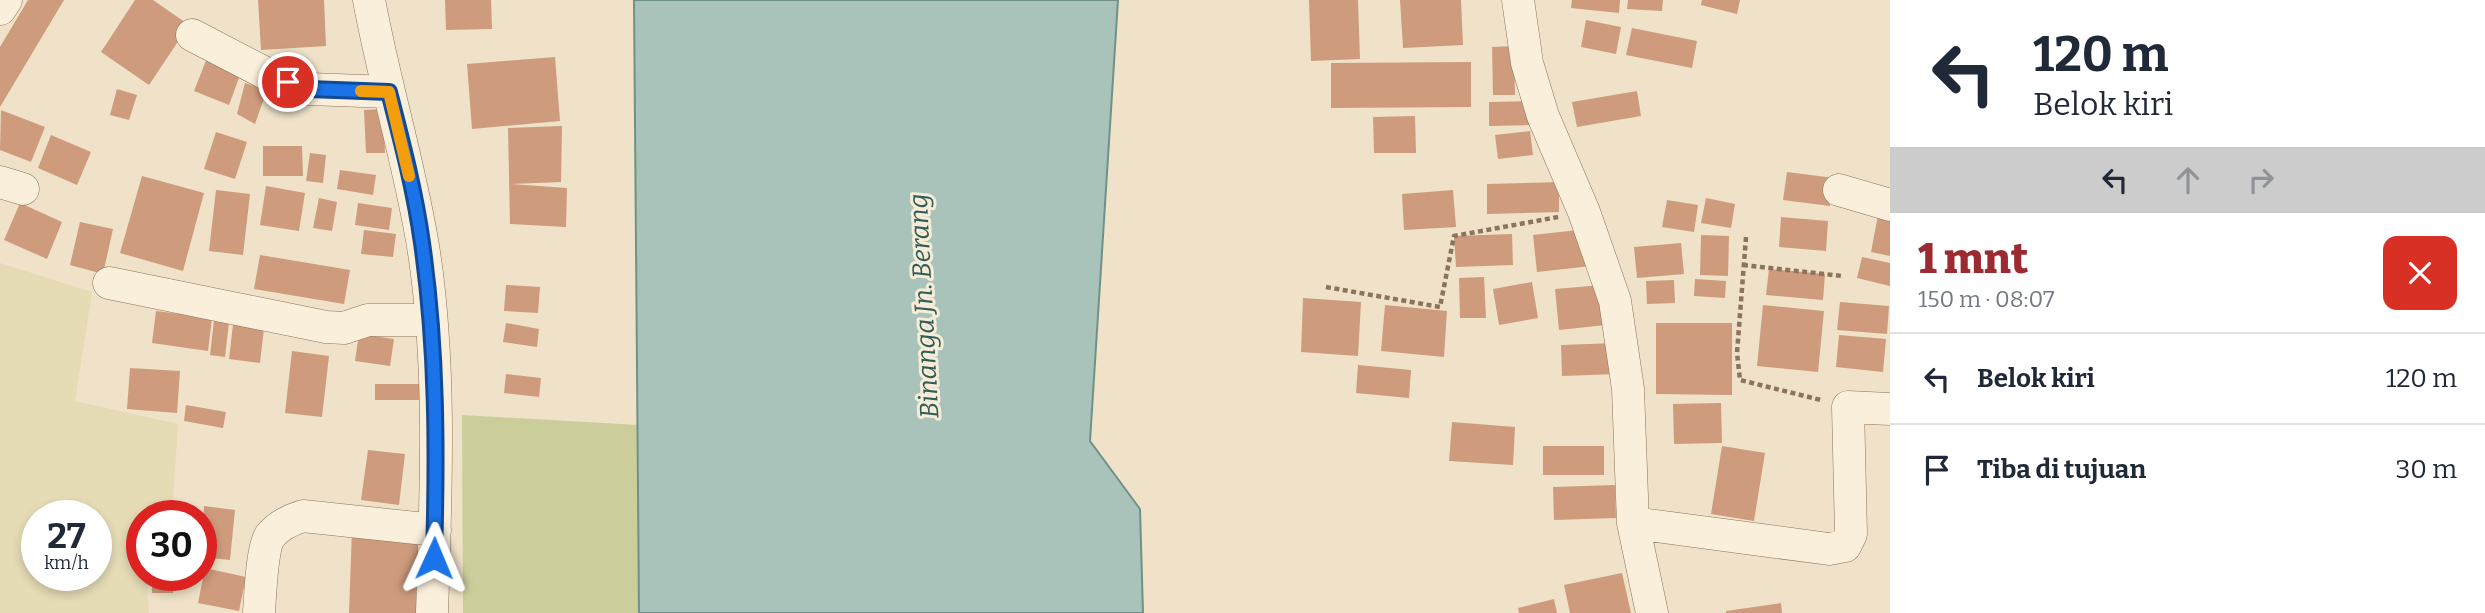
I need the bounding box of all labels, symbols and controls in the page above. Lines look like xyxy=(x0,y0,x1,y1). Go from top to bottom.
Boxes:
text: 120 m xyxy=(2033,25,2168,84)
icon: left xyxy=(1918,28,2009,119)
pin xyxy=(258,52,318,112)
icon: arrive xyxy=(269,63,307,101)
text: Belok kiri xyxy=(2033,85,2173,123)
icon: left xyxy=(2096,161,2134,199)
icon: ahead xyxy=(2169,161,2207,199)
icon: right xyxy=(2242,161,2280,199)
water label: Binanga Jn. Berang xyxy=(903,193,945,419)
text: 1 mnt xyxy=(1918,234,2028,284)
button: close xyxy=(2383,236,2457,310)
text: 150 m · 08:07 xyxy=(1918,285,2055,313)
icon: left xyxy=(1918,360,1956,398)
text: Belok kiri xyxy=(1977,363,2095,394)
text: 120 m xyxy=(2386,363,2457,394)
icon: arrive xyxy=(1918,451,1956,489)
text: Tiba di tujuan xyxy=(1977,454,2146,485)
text: 30 m xyxy=(2396,454,2457,485)
speed limit sign: 30 xyxy=(126,500,217,591)
text: 27 xyxy=(47,515,86,557)
position arrow xyxy=(397,521,471,595)
text: km/h xyxy=(44,552,89,574)

